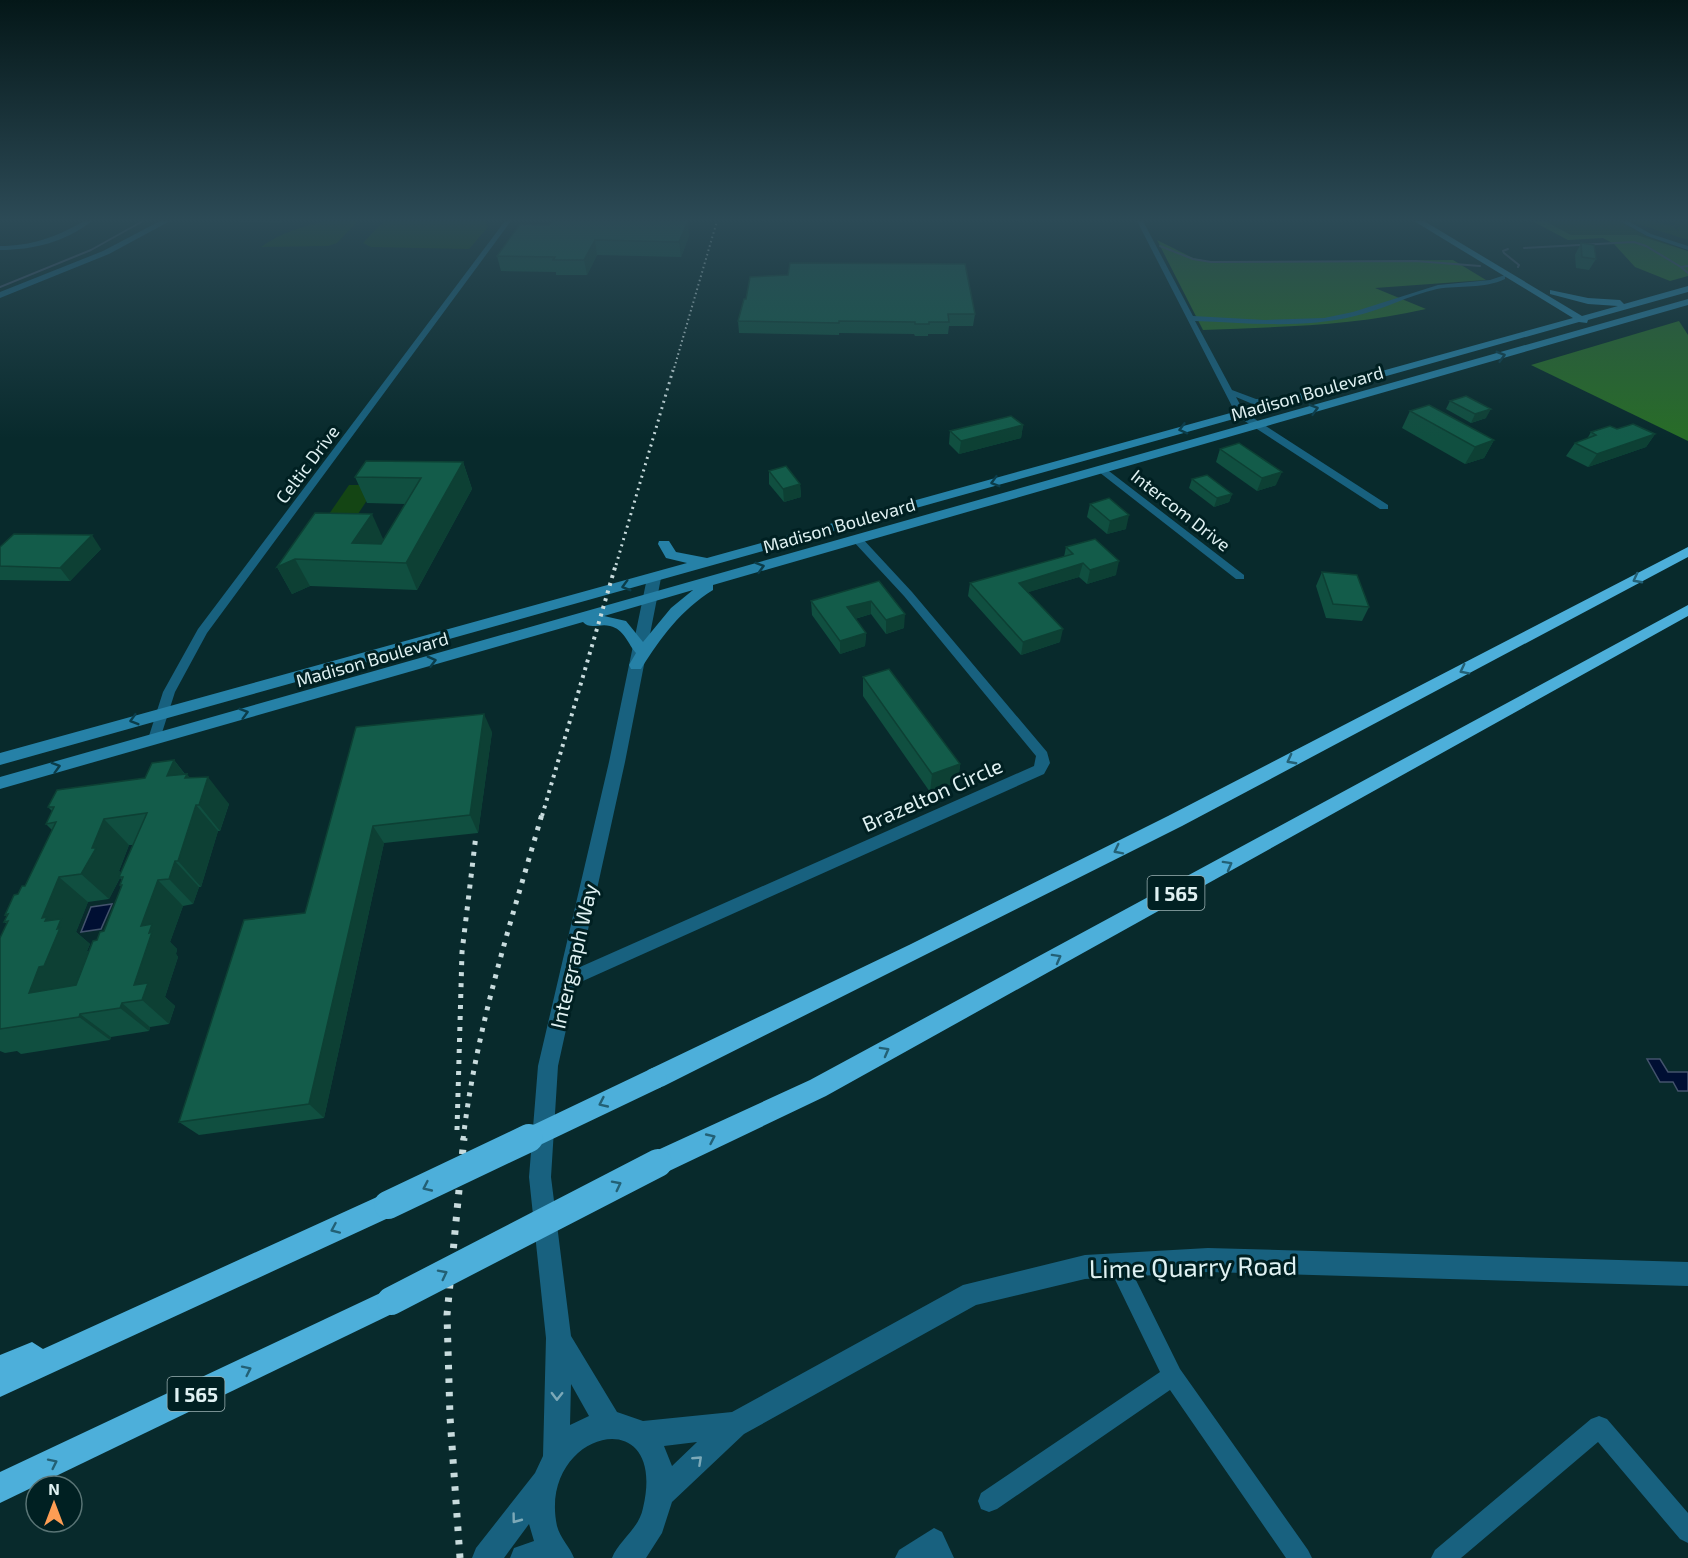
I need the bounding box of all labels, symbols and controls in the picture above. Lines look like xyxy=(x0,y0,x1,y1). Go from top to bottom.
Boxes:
one-way arrow xyxy=(1496,351,1506,363)
street label: Madison Boulevard xyxy=(1228,361,1386,425)
one-way arrow xyxy=(1308,404,1319,416)
street label: Celtic Drive xyxy=(271,421,343,507)
one-way arrow xyxy=(1178,422,1188,435)
street label: Intercom Drive xyxy=(1127,464,1235,556)
one-way arrow xyxy=(990,475,1001,487)
street label: Madison Boulevard xyxy=(760,493,918,557)
one-way arrow xyxy=(754,562,765,574)
one-way arrow xyxy=(1632,572,1643,583)
one-way arrow xyxy=(621,579,632,591)
street label: Madison Boulevard xyxy=(293,627,451,691)
one-way arrow xyxy=(426,656,436,668)
one-way arrow xyxy=(1460,663,1470,674)
one-way arrow xyxy=(239,708,249,721)
one-way arrow xyxy=(129,713,140,725)
street label: Brazelton Circle xyxy=(858,752,1006,836)
one-way arrow xyxy=(1287,753,1297,764)
one-way arrow xyxy=(50,762,61,774)
one-way arrow xyxy=(1114,843,1124,854)
one-way arrow xyxy=(1222,861,1232,872)
road number: I 565 xyxy=(1148,876,1204,910)
street label: Intergraph Way xyxy=(544,881,602,1031)
one-way arrow xyxy=(1050,954,1061,965)
one-way arrow xyxy=(879,1047,890,1058)
one-way arrow xyxy=(598,1096,609,1108)
one-way arrow xyxy=(705,1134,716,1146)
one-way arrow xyxy=(422,1180,433,1192)
one-way arrow xyxy=(610,1181,621,1192)
one-way arrow xyxy=(331,1222,342,1234)
street label: Lime Quarry Road xyxy=(1088,1249,1298,1283)
one-way arrow xyxy=(437,1270,447,1281)
one-way arrow xyxy=(241,1365,252,1377)
road number: I 565 xyxy=(168,1377,224,1411)
one-way arrow xyxy=(551,1392,564,1401)
one-way arrow xyxy=(691,1456,701,1467)
one-way arrow xyxy=(46,1459,57,1470)
north arrow xyxy=(24,1474,84,1534)
text: N xyxy=(48,1479,60,1498)
one-way arrow xyxy=(512,1512,523,1523)

